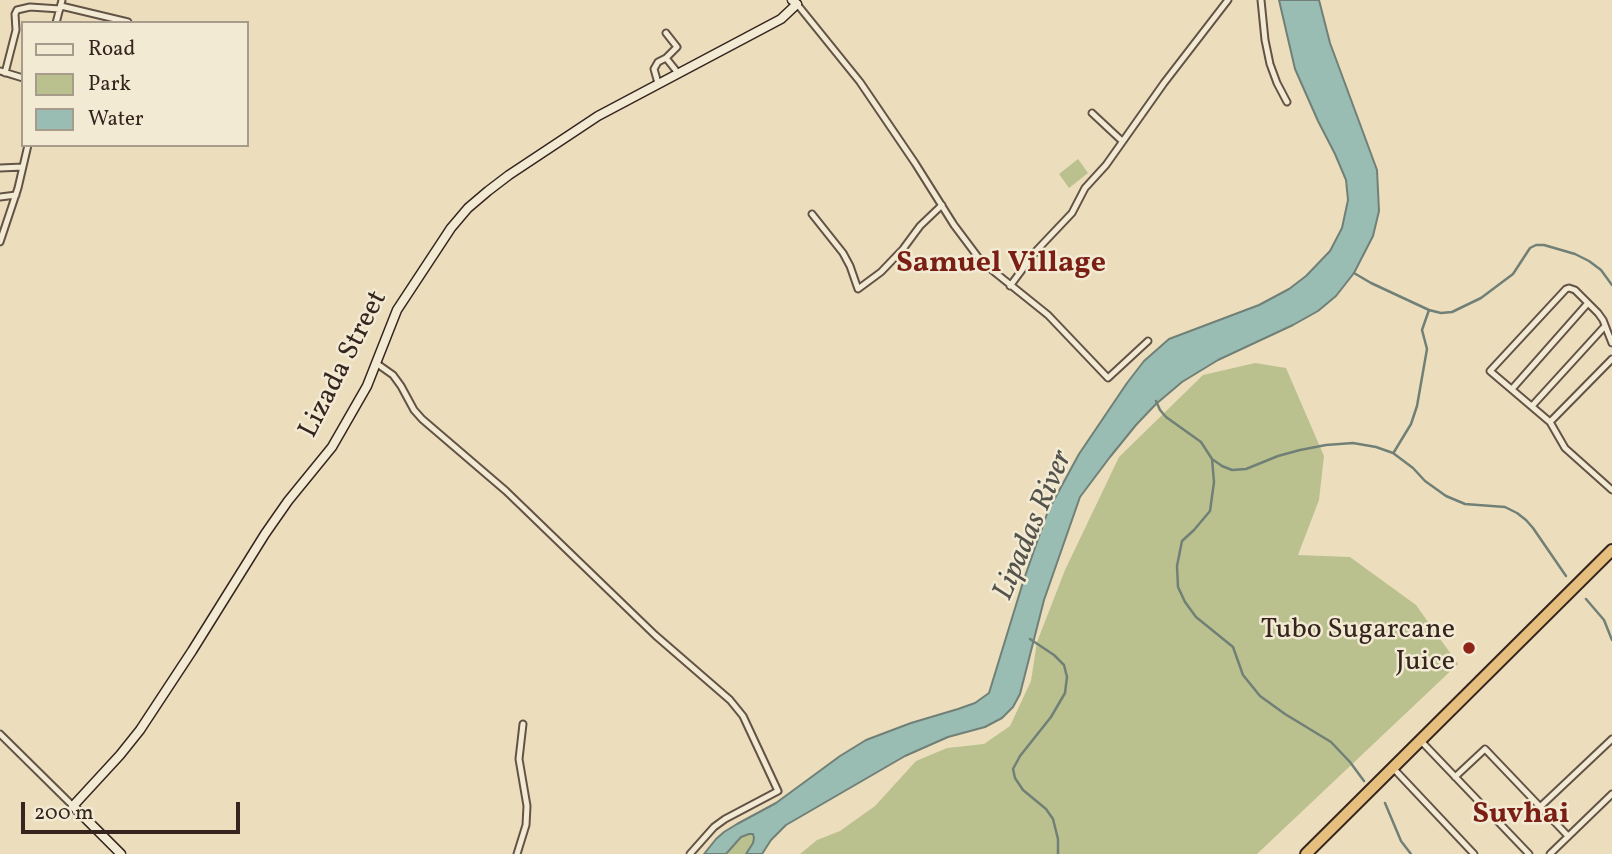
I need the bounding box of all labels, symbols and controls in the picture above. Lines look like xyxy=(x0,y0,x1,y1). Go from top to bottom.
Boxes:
legend xyxy=(21,21,248,147)
text: Road xyxy=(88,35,135,64)
text: Park xyxy=(88,70,131,99)
text: Water xyxy=(88,105,144,134)
district label: Samuel Village xyxy=(896,247,1106,283)
street label: Lizada Street xyxy=(294,286,396,444)
water label: Lipadas River xyxy=(987,446,1083,606)
place label: Tubo Sugarcane Juice xyxy=(1261,615,1455,681)
marker: Tubo Sugarcane Juice xyxy=(1461,640,1477,656)
scale bar xyxy=(24,788,243,832)
district label: Suvhai xyxy=(1472,798,1570,834)
text: 200 m xyxy=(34,799,94,828)

